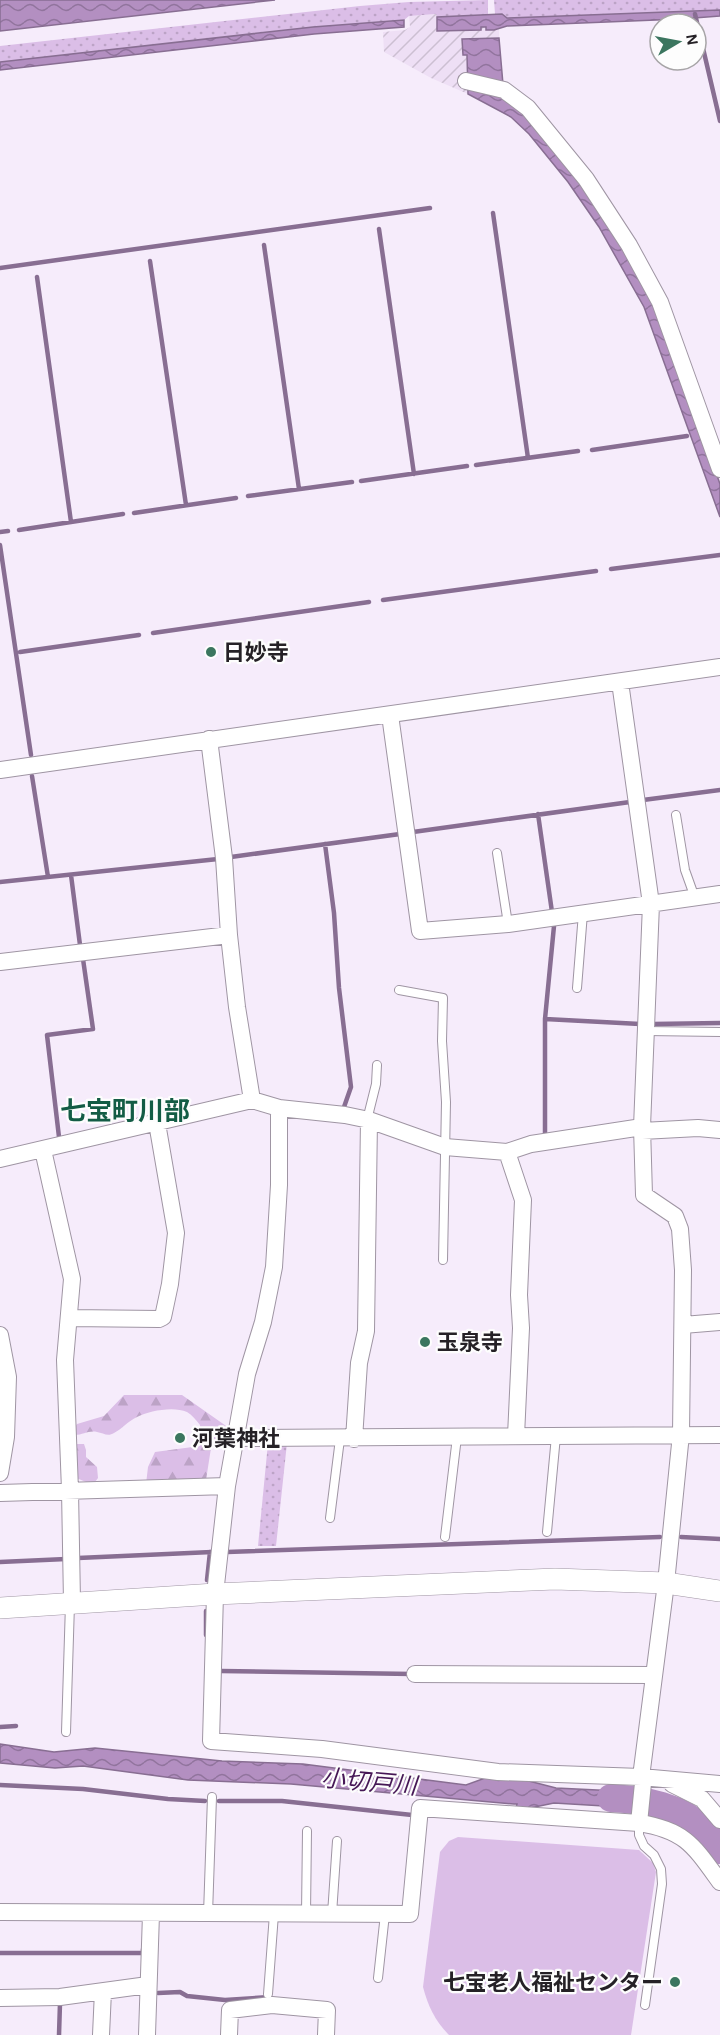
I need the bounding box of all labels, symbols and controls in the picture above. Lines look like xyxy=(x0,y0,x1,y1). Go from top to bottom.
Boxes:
north arrow xyxy=(648,12,708,72)
text: N xyxy=(683,33,701,46)
place label: 日妙寺 xyxy=(223,641,289,664)
marker: 日妙寺 xyxy=(204,645,218,659)
district label: 七宝町川部 xyxy=(60,1097,190,1125)
place label: 玉泉寺 xyxy=(437,1331,503,1354)
marker: 玉泉寺 xyxy=(418,1335,432,1349)
place label: 河葉神社 xyxy=(192,1427,280,1450)
marker: 河葉神社 xyxy=(173,1431,187,1445)
water label: 小切戸川 xyxy=(320,1766,421,1799)
place label: 七宝老人福祉センター xyxy=(443,1971,663,1994)
marker: 七宝老人福祉センター xyxy=(668,1975,682,1989)

